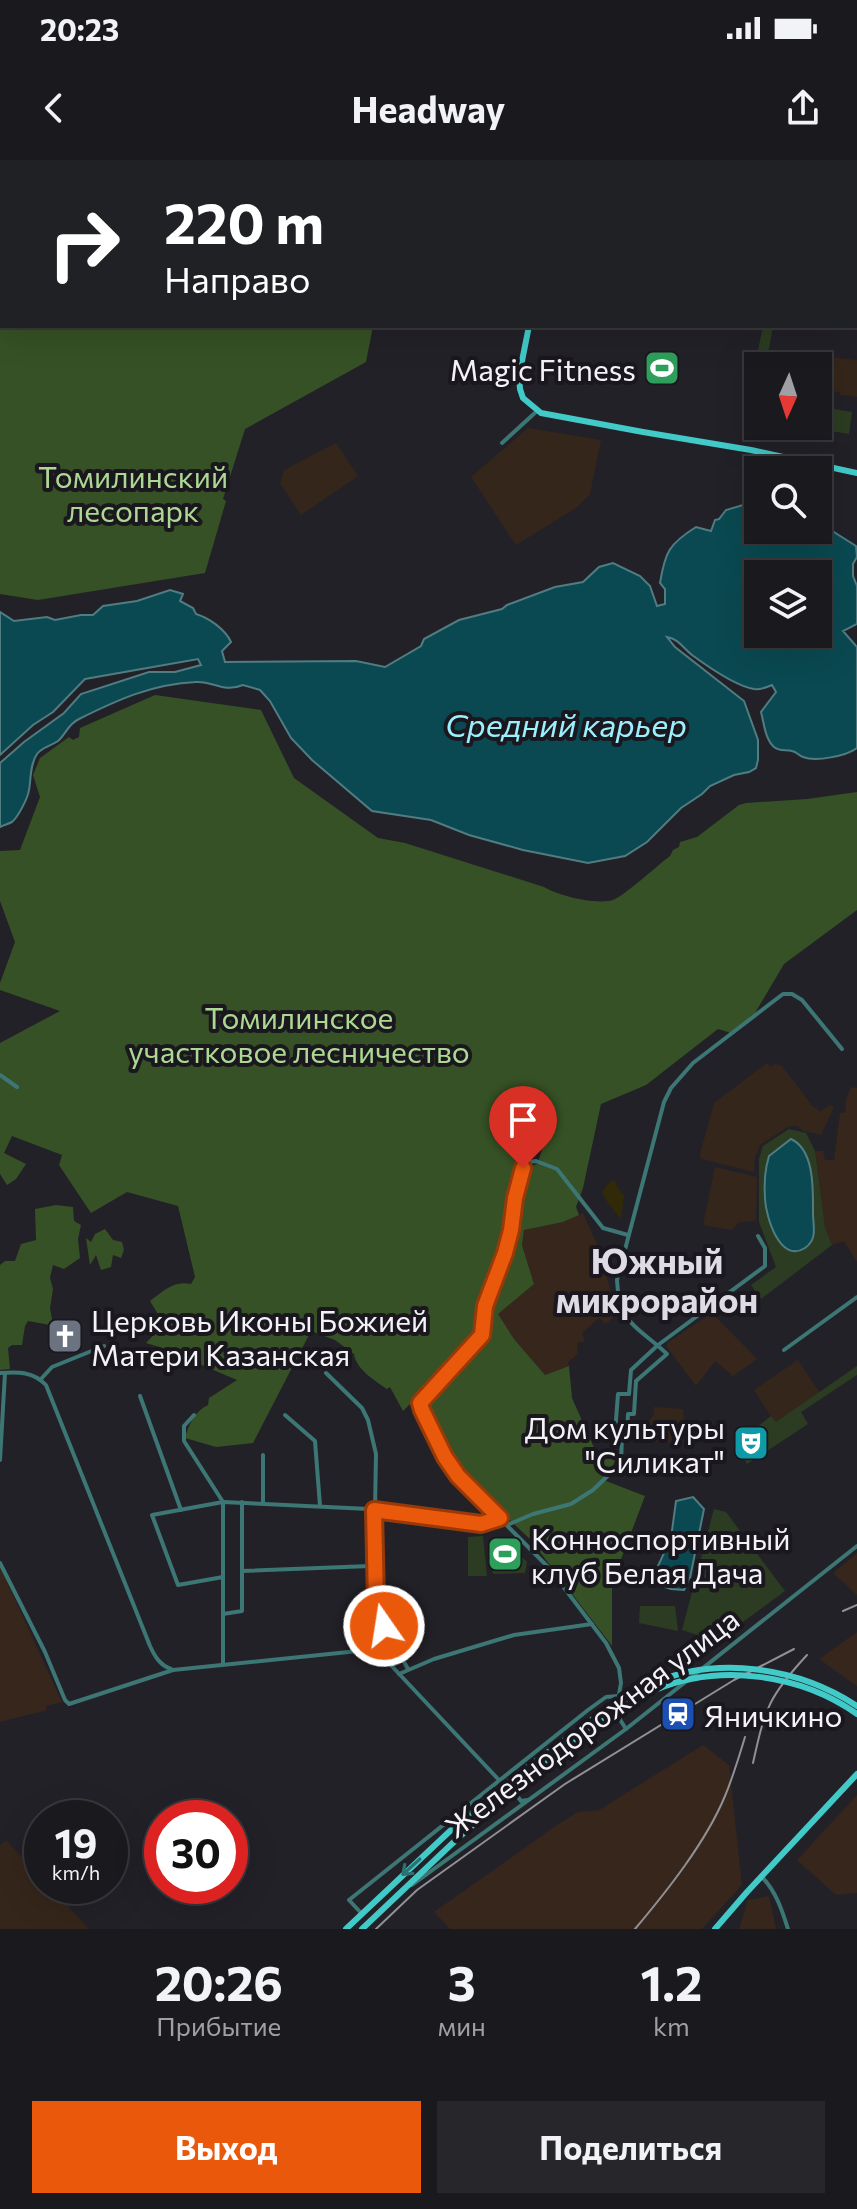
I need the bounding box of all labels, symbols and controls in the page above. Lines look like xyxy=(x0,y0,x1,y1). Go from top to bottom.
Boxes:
text: 20:23 xyxy=(40,10,119,47)
icon: back xyxy=(32,86,76,130)
text: Headway xyxy=(352,86,505,130)
icon: share xyxy=(781,86,825,130)
text: 220 m xyxy=(164,187,324,256)
icon: right xyxy=(32,192,136,296)
text: Направо xyxy=(164,256,310,300)
sports icon: Magic Fitness xyxy=(643,349,681,387)
place label: Magic Fitness xyxy=(450,350,636,387)
north arrow xyxy=(744,352,832,440)
map controls xyxy=(744,352,832,648)
button: search xyxy=(744,456,832,544)
park label: Томилинский лесопарк xyxy=(38,457,228,528)
button: layers xyxy=(744,560,832,648)
water label: Средний карьер xyxy=(445,704,687,744)
park label: Томилинское участковое лесничество xyxy=(128,998,470,1069)
pin xyxy=(489,1086,557,1168)
icon: arrive xyxy=(501,1098,545,1142)
district label: Южный микрорайон xyxy=(556,1239,758,1320)
place label: Церковь Иконы Божией Матери Казанская xyxy=(91,1301,428,1372)
church icon: Церковь Иконы Божией Матери Казанская xyxy=(46,1317,84,1355)
place label: Дом культуры "Силикат" xyxy=(525,1408,725,1479)
theatre icon: Дом культуры "Силикат" xyxy=(732,1424,770,1462)
place label: Конноспортивный клуб Белая Дача xyxy=(531,1519,791,1590)
sports icon: Конноспортивный клуб Белая Дача xyxy=(486,1535,524,1573)
position arrow xyxy=(342,1584,426,1668)
street label: Железнодорожная улица xyxy=(437,1599,745,1845)
station icon: Яничкино xyxy=(659,1695,697,1733)
place label: Яничкино xyxy=(704,1696,843,1733)
speed limit sign: 30 xyxy=(144,1800,248,1904)
text: 19 xyxy=(55,1817,97,1866)
one-way arrow xyxy=(402,1857,422,1875)
text: km/h xyxy=(52,1860,100,1884)
text: 20:26 xyxy=(155,1952,283,2011)
text: 3 xyxy=(448,1952,476,2011)
text: 1.2 xyxy=(641,1952,702,2011)
text: Прибытие xyxy=(156,2010,281,2041)
text: мин xyxy=(438,2010,486,2041)
text: km xyxy=(653,2010,690,2041)
button: Выход xyxy=(32,2101,421,2193)
button: Поделиться xyxy=(437,2101,825,2193)

